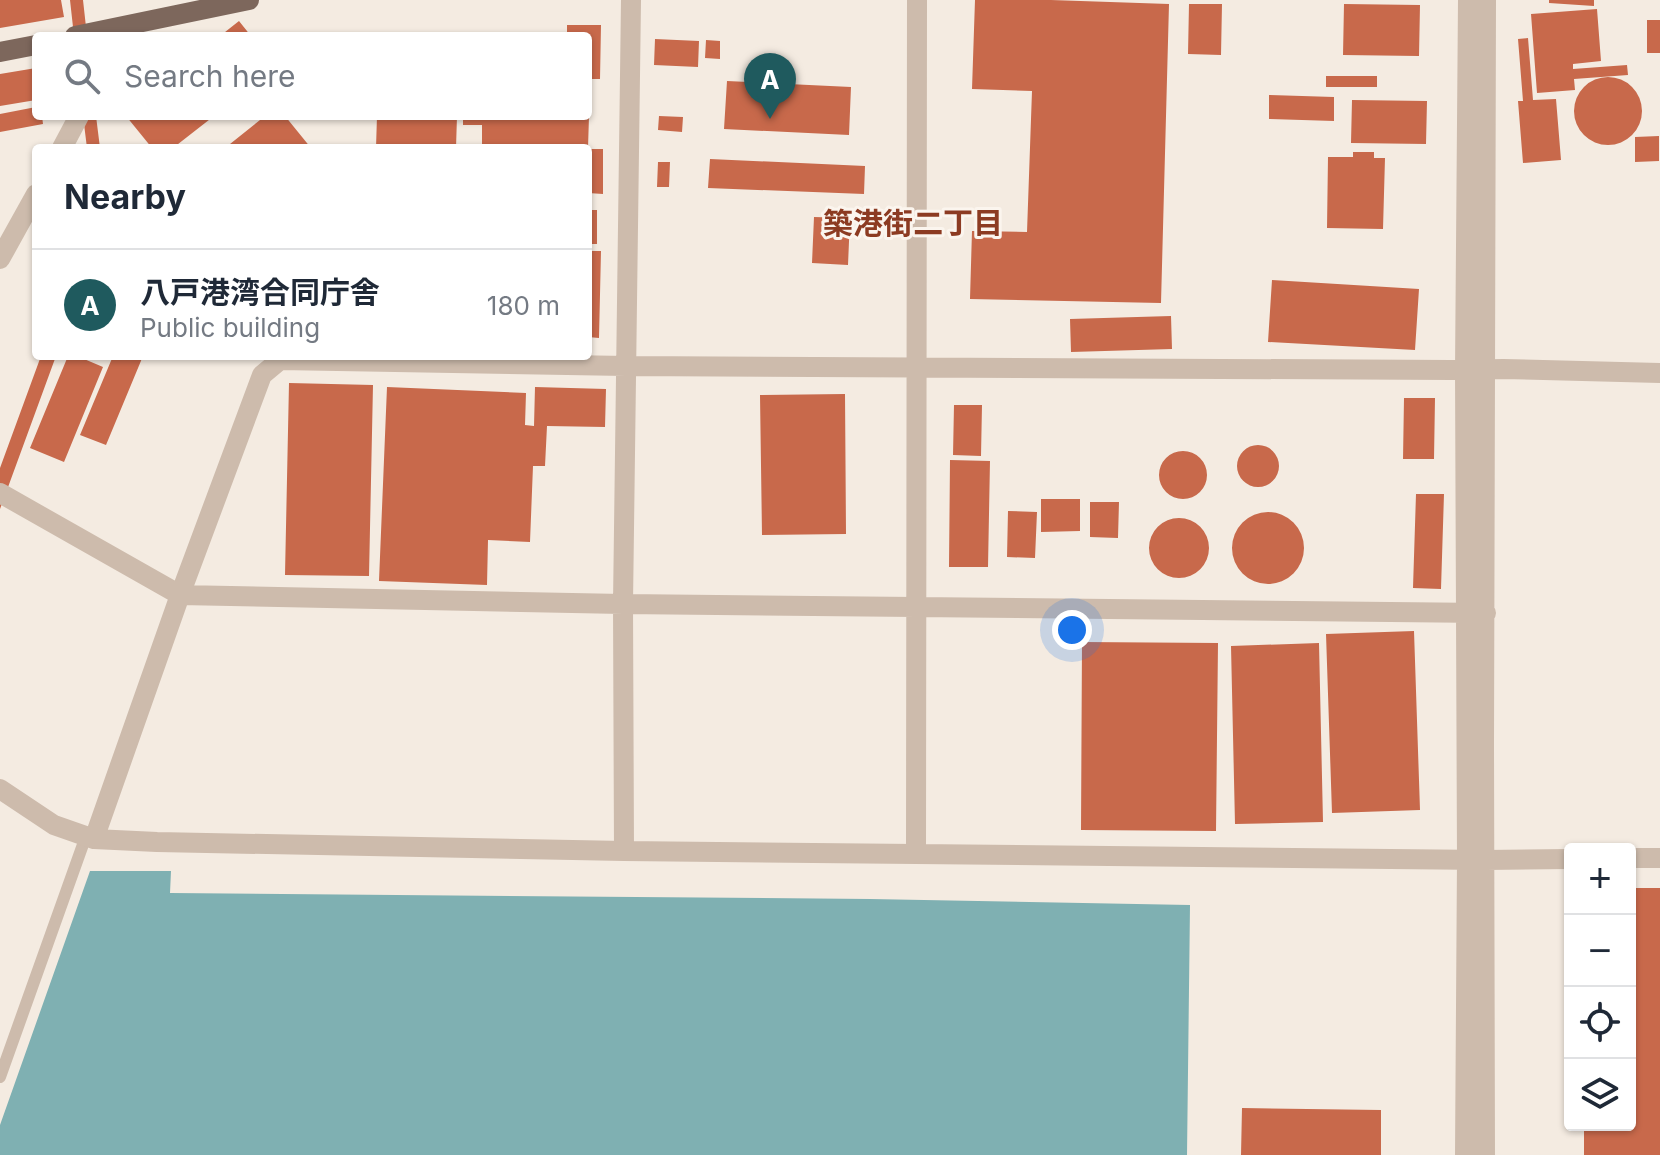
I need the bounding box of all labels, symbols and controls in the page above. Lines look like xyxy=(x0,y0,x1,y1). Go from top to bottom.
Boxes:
search box xyxy=(32,32,592,120)
pin: A xyxy=(744,53,796,119)
icon: search xyxy=(60,54,104,98)
text: Search here xyxy=(124,58,296,94)
text: Nearby xyxy=(64,176,186,217)
district label: 築港街二丁目 xyxy=(823,205,1003,241)
text: 八戸港湾合同庁舎 xyxy=(140,274,380,310)
text: A xyxy=(80,290,100,321)
text: 180 m xyxy=(487,290,560,321)
text: Public building xyxy=(140,312,320,343)
your location xyxy=(1052,610,1092,650)
map controls xyxy=(1564,843,1636,1131)
button: + xyxy=(1564,843,1636,915)
button: − xyxy=(1564,915,1636,987)
button: locate xyxy=(1564,987,1636,1059)
button: layers xyxy=(1564,1059,1636,1131)

